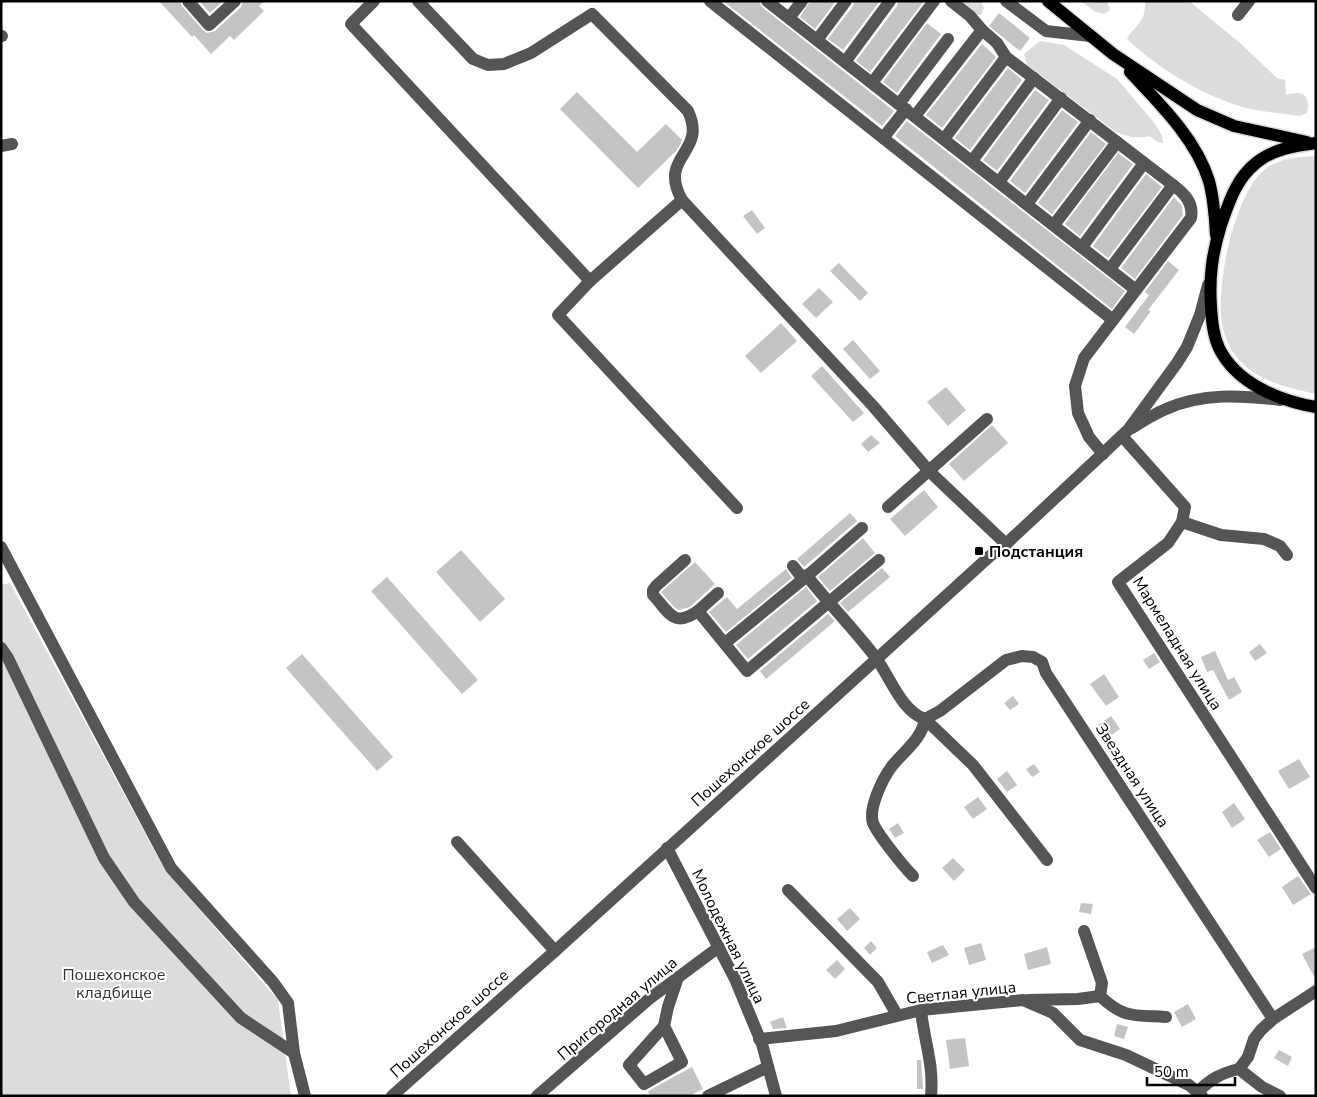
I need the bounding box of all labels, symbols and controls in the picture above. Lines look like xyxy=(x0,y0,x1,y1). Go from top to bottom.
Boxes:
place label: Подстанция xyxy=(989,541,1083,563)
marker: Подстанция xyxy=(973,545,985,557)
street label: Мармеладная улица xyxy=(1127,573,1227,715)
street label: Пошехонское шоссе xyxy=(687,693,815,812)
street label: Звездная улица xyxy=(1090,719,1174,832)
street label: Молодежная улица xyxy=(686,866,770,1007)
street label: Пригородная улица xyxy=(553,952,682,1066)
park label: Пошехонское кладбище xyxy=(62,964,166,1004)
street label: Пошехонское шоссе xyxy=(386,964,514,1083)
street label: Светлая улица xyxy=(905,976,1017,1010)
scale bar xyxy=(1147,1054,1234,1086)
text: 50 m xyxy=(1154,1062,1189,1082)

